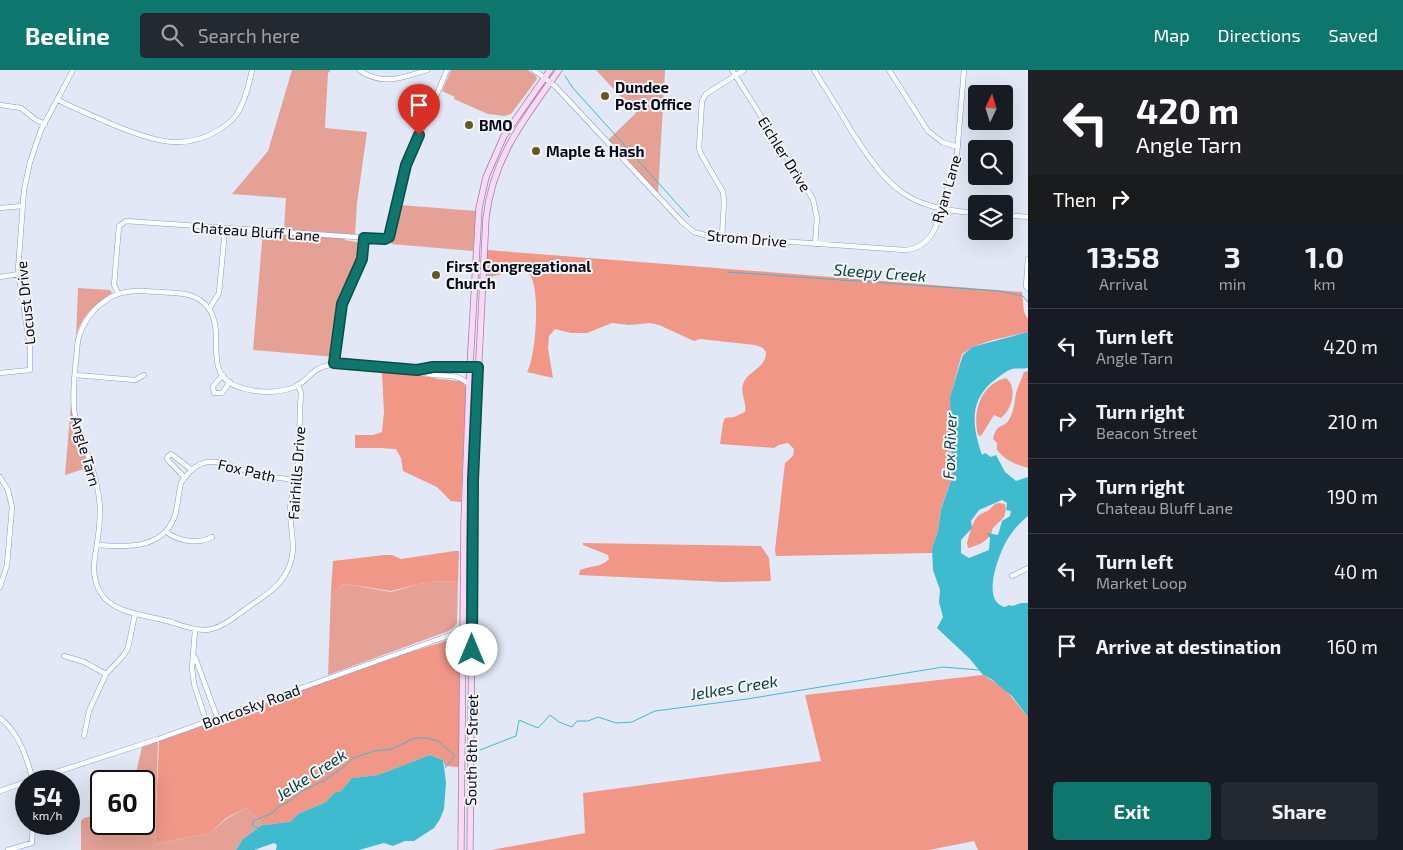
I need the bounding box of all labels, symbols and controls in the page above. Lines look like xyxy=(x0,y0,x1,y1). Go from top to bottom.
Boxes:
search box xyxy=(140,13,490,58)
text: Beeline xyxy=(25,21,110,50)
icon: search xyxy=(158,21,186,49)
text: Search here xyxy=(198,24,300,47)
text: Map xyxy=(1153,24,1190,46)
text: Directions xyxy=(1218,24,1301,46)
text: Saved xyxy=(1329,24,1378,46)
place label: Dundee Post Office xyxy=(615,78,692,113)
pin xyxy=(398,84,440,135)
north arrow xyxy=(968,85,1012,130)
map controls xyxy=(968,85,1013,240)
text: 420 m xyxy=(1136,89,1239,131)
marker: Dundee Post Office xyxy=(599,90,611,102)
icon: left xyxy=(1053,90,1118,155)
icon: arrive xyxy=(405,91,433,119)
street label: Eichler Drive xyxy=(755,113,815,195)
place label: BMO xyxy=(479,116,513,134)
marker: BMO xyxy=(463,119,475,131)
text: Angle Tarn xyxy=(1136,131,1242,157)
button: search xyxy=(968,140,1013,185)
place label: Maple & Hash xyxy=(546,142,645,160)
marker: Maple & Hash xyxy=(530,145,542,157)
street label: Ryan Lane xyxy=(928,153,964,225)
icon: right xyxy=(1106,185,1134,213)
text: Then xyxy=(1053,188,1096,211)
button: layers xyxy=(968,195,1013,240)
street label: Chateau Bluff Lane xyxy=(191,218,321,244)
street label: Strom Drive xyxy=(706,226,788,250)
text: 13:58 xyxy=(1087,238,1160,274)
text: 3 xyxy=(1224,238,1241,274)
text: 1.0 xyxy=(1305,238,1344,274)
place label: First Congregational Church xyxy=(446,257,591,292)
water label: Sleepy Creek xyxy=(833,259,927,286)
street label: Locust Drive xyxy=(12,260,38,346)
marker: First Congregational Church xyxy=(430,269,442,281)
text: Arrival xyxy=(1099,274,1148,293)
text: min xyxy=(1219,274,1246,293)
text: km xyxy=(1313,274,1336,293)
text: Turn left xyxy=(1096,325,1173,348)
icon: left xyxy=(1053,332,1081,360)
text: 420 m xyxy=(1323,335,1378,358)
text: Angle Tarn xyxy=(1096,348,1173,367)
text: Turn right xyxy=(1096,400,1184,423)
icon: right xyxy=(1053,407,1081,435)
text: 210 m xyxy=(1327,410,1378,433)
water label: Fox River xyxy=(938,412,960,480)
street label: Angle Tarn xyxy=(67,414,105,488)
text: Beacon Street xyxy=(1096,423,1197,442)
street label: Fairhills Drive xyxy=(284,426,308,520)
street label: Fox Path xyxy=(216,455,278,485)
text: Turn right xyxy=(1096,475,1184,498)
icon: right xyxy=(1053,482,1081,510)
text: 190 m xyxy=(1327,485,1378,508)
text: Chateau Bluff Lane xyxy=(1096,498,1233,517)
text: Turn left xyxy=(1096,550,1173,573)
icon: left xyxy=(1053,557,1081,585)
text: 40 m xyxy=(1334,560,1378,583)
text: Market Loop xyxy=(1096,573,1187,592)
position arrow xyxy=(445,623,497,675)
icon: arrive xyxy=(1053,632,1081,660)
text: Arrive at destination xyxy=(1096,635,1281,658)
text: 160 m xyxy=(1327,635,1378,658)
water label: Jelkes Creek xyxy=(688,671,779,703)
street label: Boncosky Road xyxy=(200,680,302,732)
street label: South 8th Street xyxy=(461,694,481,806)
water label: Jelke Creek xyxy=(271,744,350,804)
speed limit sign: 60 xyxy=(90,770,155,835)
text: 54 xyxy=(33,781,62,811)
button: Exit xyxy=(1053,782,1211,840)
button: Share xyxy=(1221,782,1378,840)
text: km/h xyxy=(33,808,62,822)

